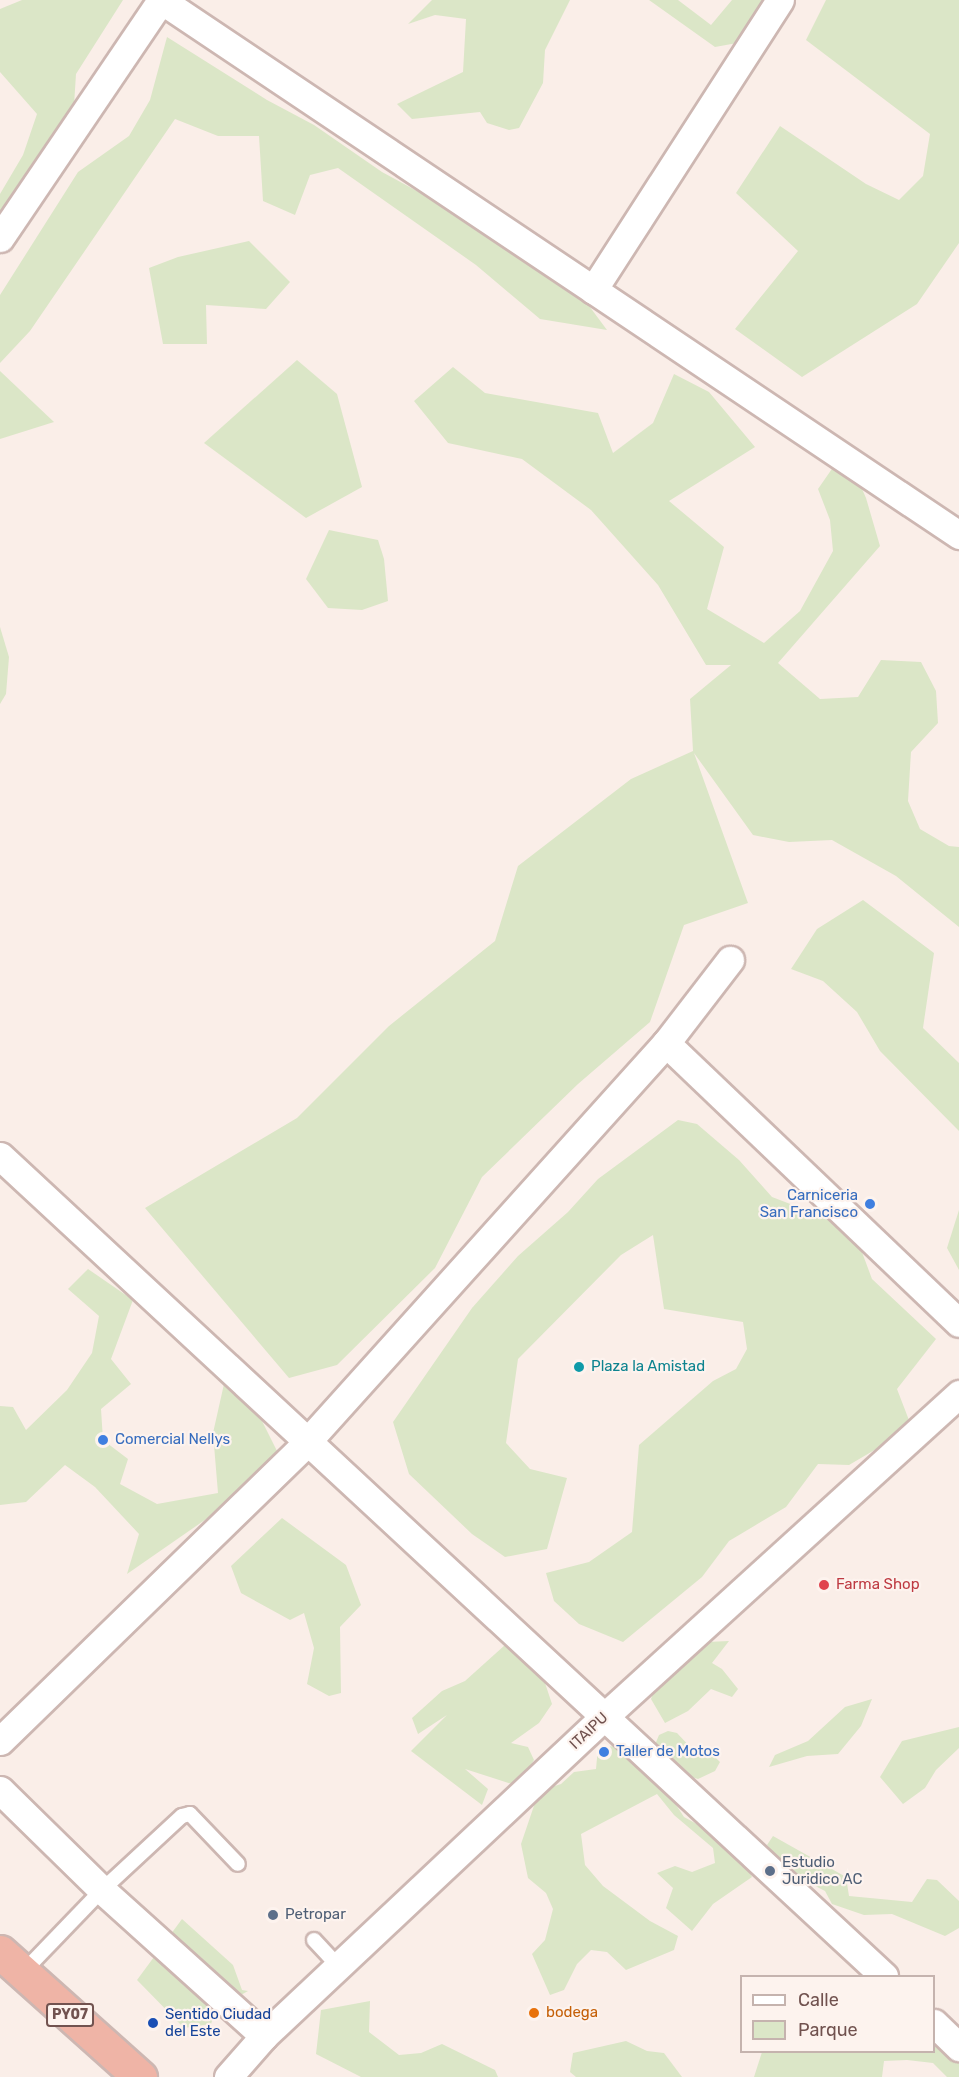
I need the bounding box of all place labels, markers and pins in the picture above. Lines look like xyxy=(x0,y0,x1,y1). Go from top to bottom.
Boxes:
place label: Carniceria San Francisco xyxy=(760,1186,858,1221)
marker: Carniceria San Francisco xyxy=(863,1197,877,1211)
place label: Plaza la Amistad xyxy=(591,1358,705,1376)
marker: Plaza la Amistad xyxy=(572,1360,586,1374)
place label: Comercial Nellys xyxy=(115,1431,230,1449)
marker: Comercial Nellys xyxy=(96,1433,110,1447)
place label: Farma Shop xyxy=(836,1576,920,1594)
marker: Farma Shop xyxy=(817,1578,831,1592)
place label: Taller de Motos xyxy=(616,1743,720,1761)
marker: Taller de Motos xyxy=(597,1745,611,1759)
place label: Estudio Juridico AC xyxy=(782,1853,863,1888)
marker: Estudio Juridico AC xyxy=(763,1864,777,1878)
place label: Petropar xyxy=(285,1906,346,1924)
marker: Petropar xyxy=(266,1908,280,1922)
place label: bodega xyxy=(546,2004,598,2022)
place label: Sentido Ciudad del Este xyxy=(165,2005,271,2040)
marker: bodega xyxy=(527,2006,541,2020)
marker: Sentido Ciudad del Este xyxy=(146,2016,160,2030)

